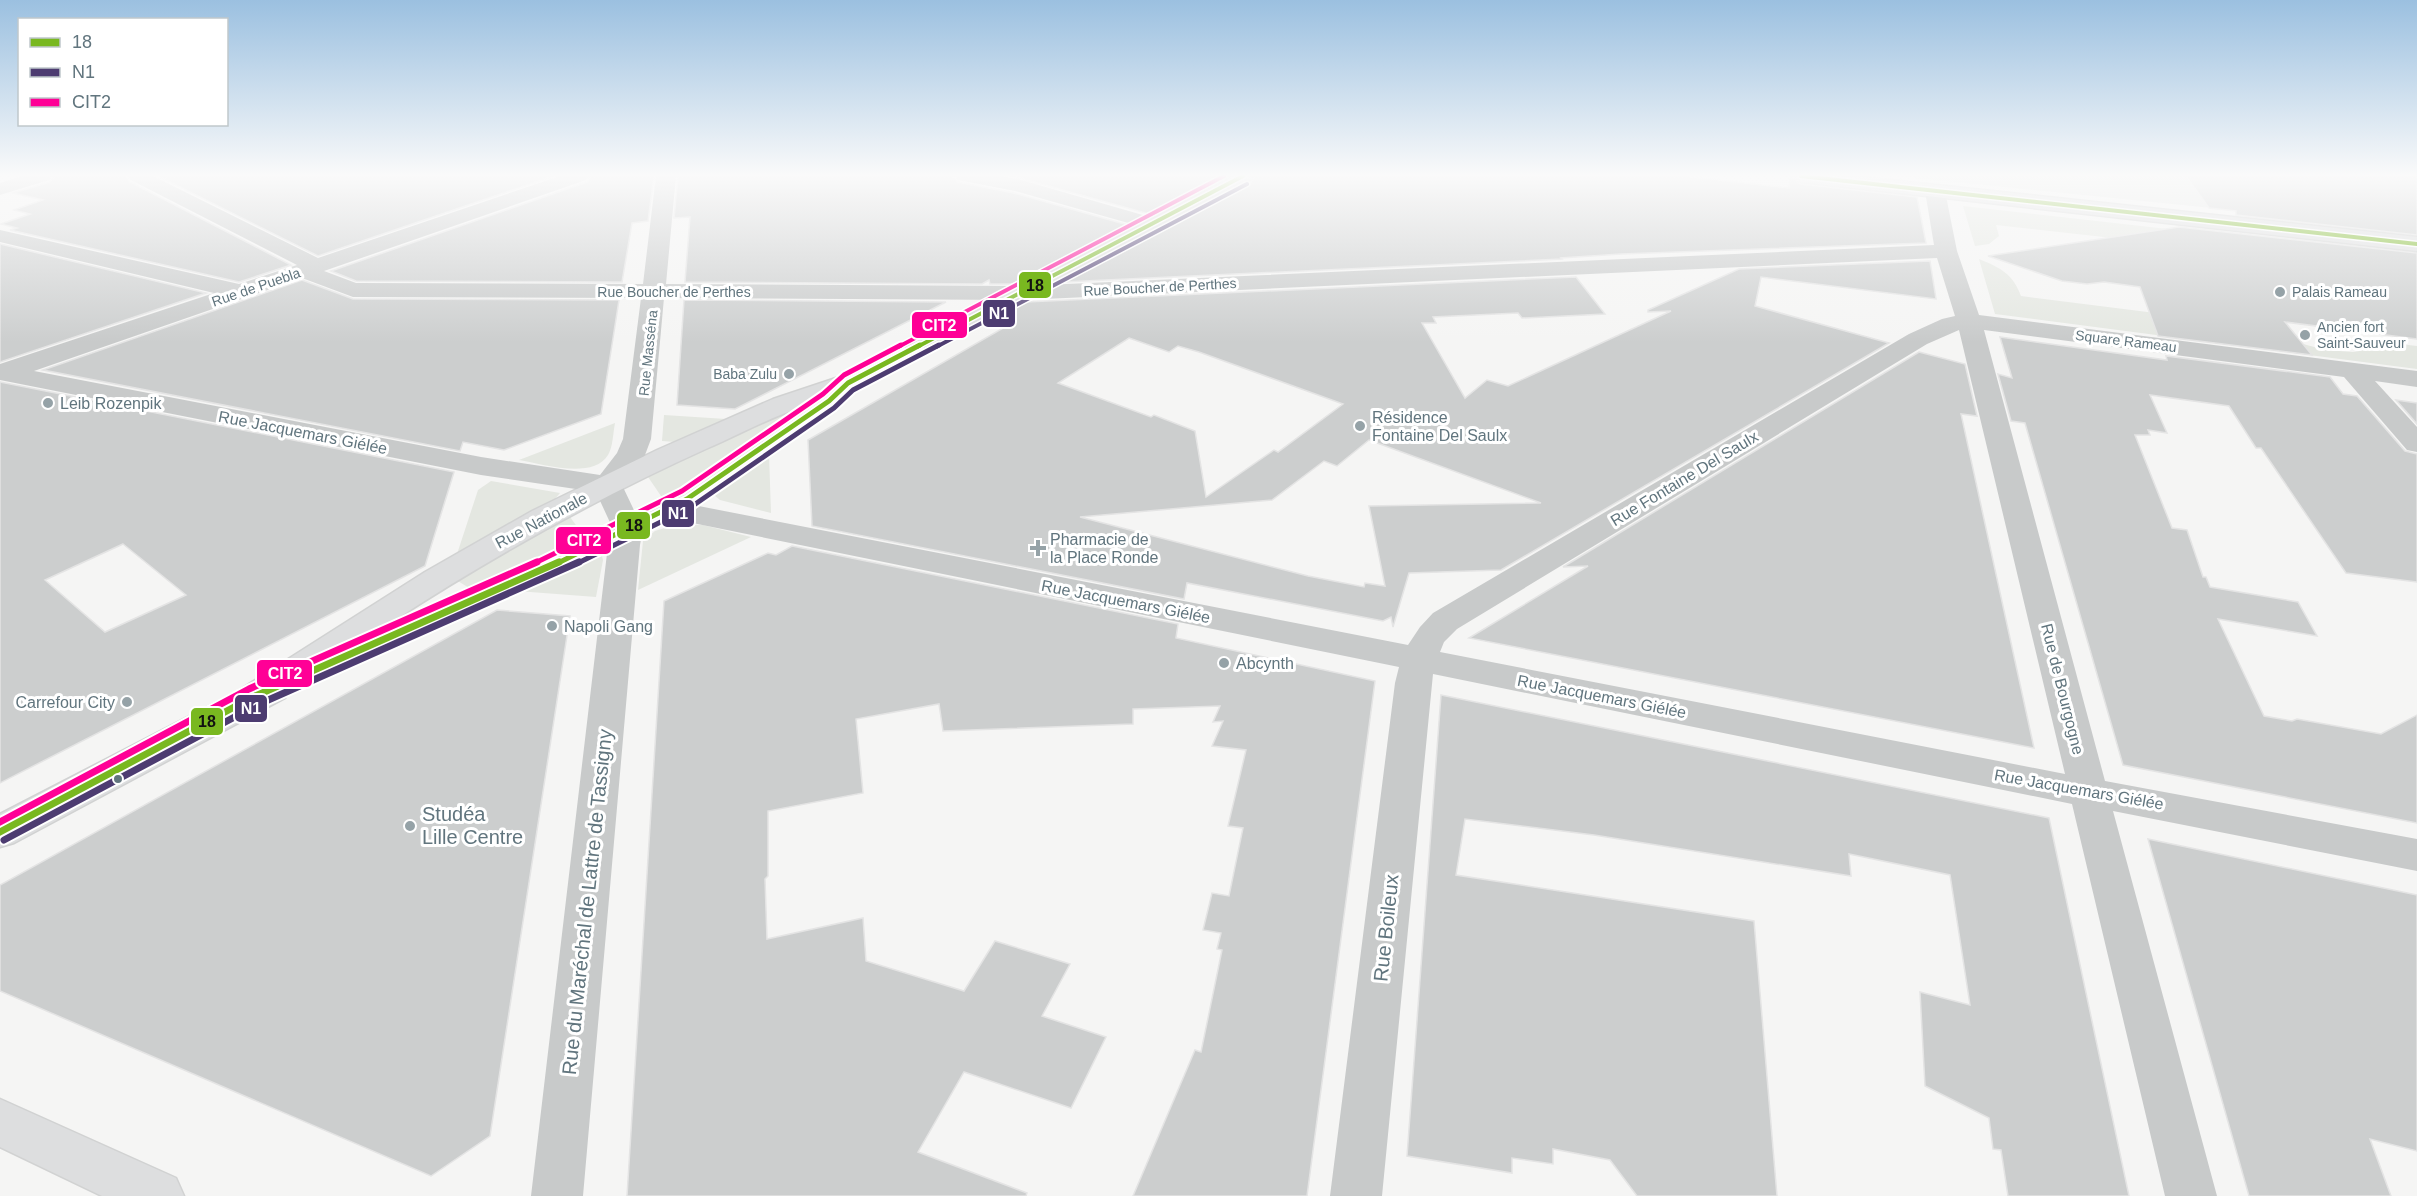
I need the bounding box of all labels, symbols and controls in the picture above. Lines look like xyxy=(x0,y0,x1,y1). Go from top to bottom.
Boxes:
legend xyxy=(18,18,228,126)
text: 18 xyxy=(72,32,92,52)
text: N1 xyxy=(72,62,95,82)
text: CIT2 xyxy=(72,92,111,112)
street label: Rue de Puebla xyxy=(210,264,303,310)
line badge: 18 xyxy=(1018,271,1052,299)
street label: Rue Boucher de Perthes xyxy=(1083,275,1237,299)
text: 18 xyxy=(1026,277,1044,294)
street label: Rue Boucher de Perthes xyxy=(597,284,751,300)
place label: Palais Rameau xyxy=(2292,284,2387,300)
marker: Palais Rameau xyxy=(2273,285,2287,299)
line badge: N1 xyxy=(982,299,1016,328)
text: N1 xyxy=(989,305,1009,322)
street label: Rue Masséna xyxy=(636,309,660,397)
line badge: CIT2 xyxy=(911,311,968,339)
text: CIT2 xyxy=(922,317,956,334)
place label: Ancien fort Saint-Sauveur xyxy=(2317,319,2406,351)
street label: Square Rameau xyxy=(2074,327,2178,355)
marker: Ancien fort Saint-Sauveur xyxy=(2298,328,2312,342)
place label: Baba Zulu xyxy=(713,366,777,382)
marker: Baba Zulu xyxy=(782,367,796,381)
place label: Leib Rozenpik xyxy=(60,395,162,412)
marker: Leib Rozenpik xyxy=(41,396,55,410)
street label: Rue Jacquemars Giélée xyxy=(217,408,389,457)
place label: Résidence Fontaine Del Saulx xyxy=(1372,409,1507,444)
marker: Résidence Fontaine Del Saulx xyxy=(1353,419,1367,433)
street label: Rue Fontaine Del Saulx xyxy=(1607,428,1761,529)
street label: Rue Nationale xyxy=(492,489,590,552)
line badge: N1 xyxy=(661,499,695,528)
text: N1 xyxy=(668,505,688,522)
line badge: 18 xyxy=(616,511,651,540)
text: 18 xyxy=(625,517,643,534)
line badge: CIT2 xyxy=(555,526,612,555)
place label: Pharmacie de la Place Ronde xyxy=(1050,531,1159,566)
text: CIT2 xyxy=(567,532,601,549)
marker: Pharmacie de la Place Ronde xyxy=(1031,541,1045,555)
street label: Rue Jacquemars Giélée xyxy=(1040,577,1212,626)
place label: Napoli Gang xyxy=(564,618,653,635)
marker: Napoli Gang xyxy=(545,619,559,633)
street label: Rue de Bourgogne xyxy=(2038,622,2087,756)
place label: Abcynth xyxy=(1236,655,1294,672)
marker: Abcynth xyxy=(1217,656,1231,670)
line badge: CIT2 xyxy=(256,659,313,688)
text: CIT2 xyxy=(268,665,302,682)
street label: Rue Jacquemars Giélée xyxy=(1516,672,1688,721)
place label: Carrefour City xyxy=(15,694,115,711)
line badge: N1 xyxy=(234,694,268,723)
marker: Carrefour City xyxy=(120,695,134,709)
text: N1 xyxy=(241,700,261,717)
line badge: 18 xyxy=(190,707,224,736)
text: 18 xyxy=(198,713,216,730)
street label: Rue du Maréchal de Lattre de Tassigny xyxy=(558,728,616,1076)
street label: Rue Jacquemars Giélée xyxy=(1993,766,2165,813)
unlabelled marker xyxy=(112,773,124,785)
place label: Studéa Lille Centre xyxy=(422,803,523,848)
marker: Studéa Lille Centre xyxy=(403,819,417,833)
street label: Rue Boileux xyxy=(1369,873,1403,983)

